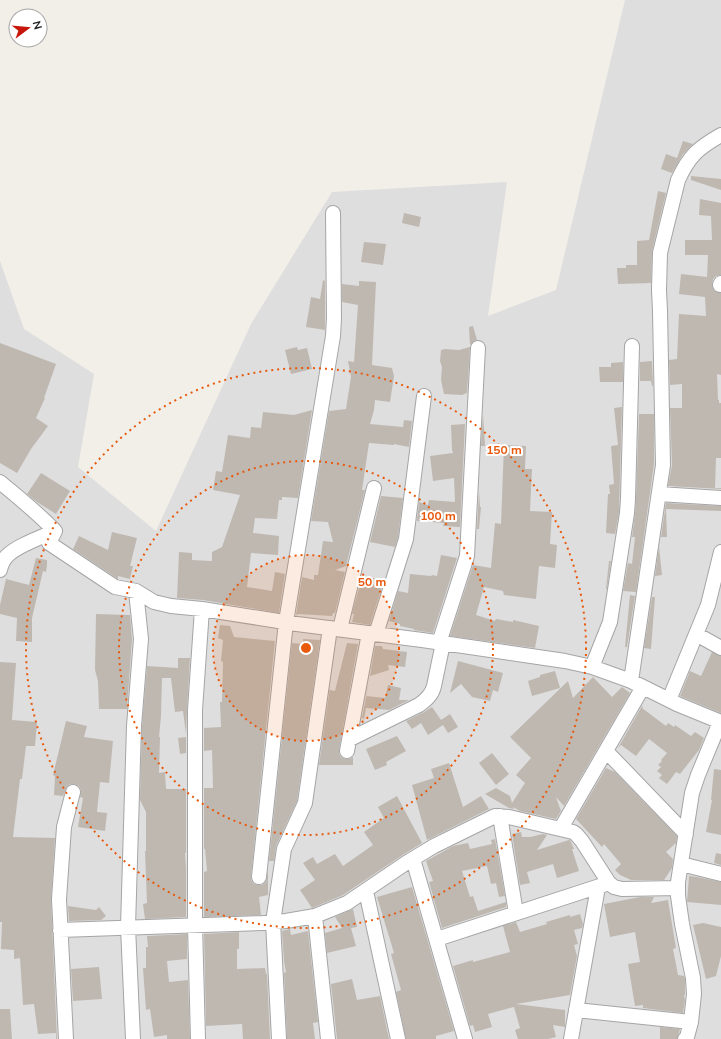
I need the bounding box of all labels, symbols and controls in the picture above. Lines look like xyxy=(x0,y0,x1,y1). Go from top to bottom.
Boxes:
north arrow xyxy=(8,8,48,48)
text: N xyxy=(30,19,45,31)
text: 150 m xyxy=(486,442,522,457)
text: 100 m xyxy=(420,508,456,523)
text: 50 m xyxy=(358,574,386,589)
centre of rings xyxy=(299,641,313,655)

